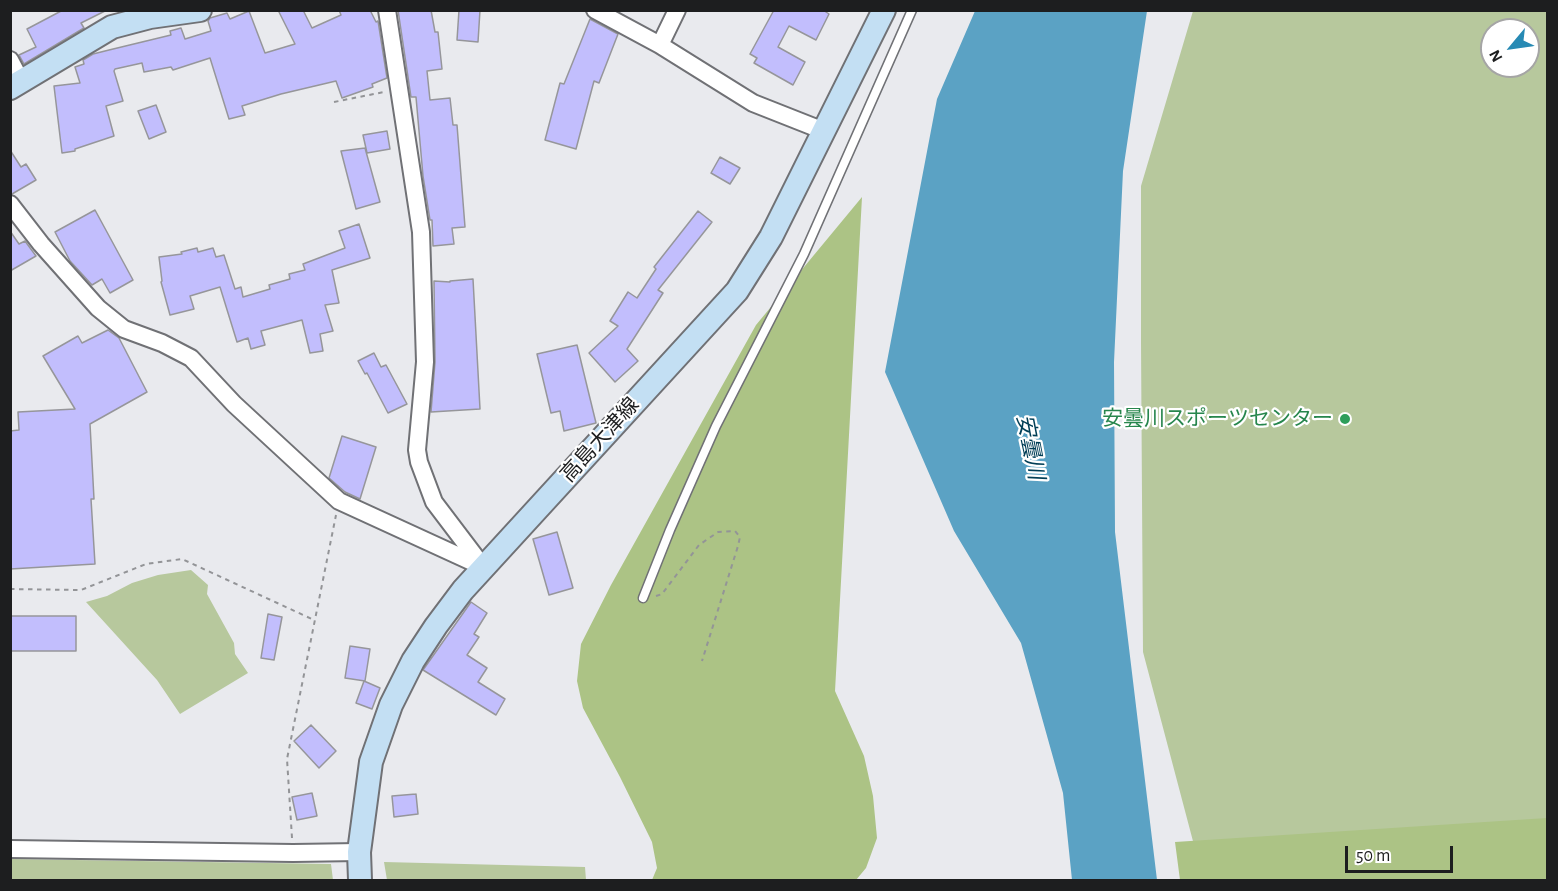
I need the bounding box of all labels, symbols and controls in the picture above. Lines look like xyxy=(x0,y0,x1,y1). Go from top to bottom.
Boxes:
north arrow xyxy=(1480,18,1540,78)
text: N xyxy=(1486,47,1506,65)
street label: 高島大津線 xyxy=(556,393,644,487)
place label: 安曇川スポーツセンター xyxy=(1102,406,1333,432)
water label: 安曇川 xyxy=(1011,412,1049,482)
marker: 安曇川スポーツセンター xyxy=(1338,412,1352,426)
scale bar xyxy=(1348,834,1456,872)
text: 50 m xyxy=(1356,847,1390,865)

